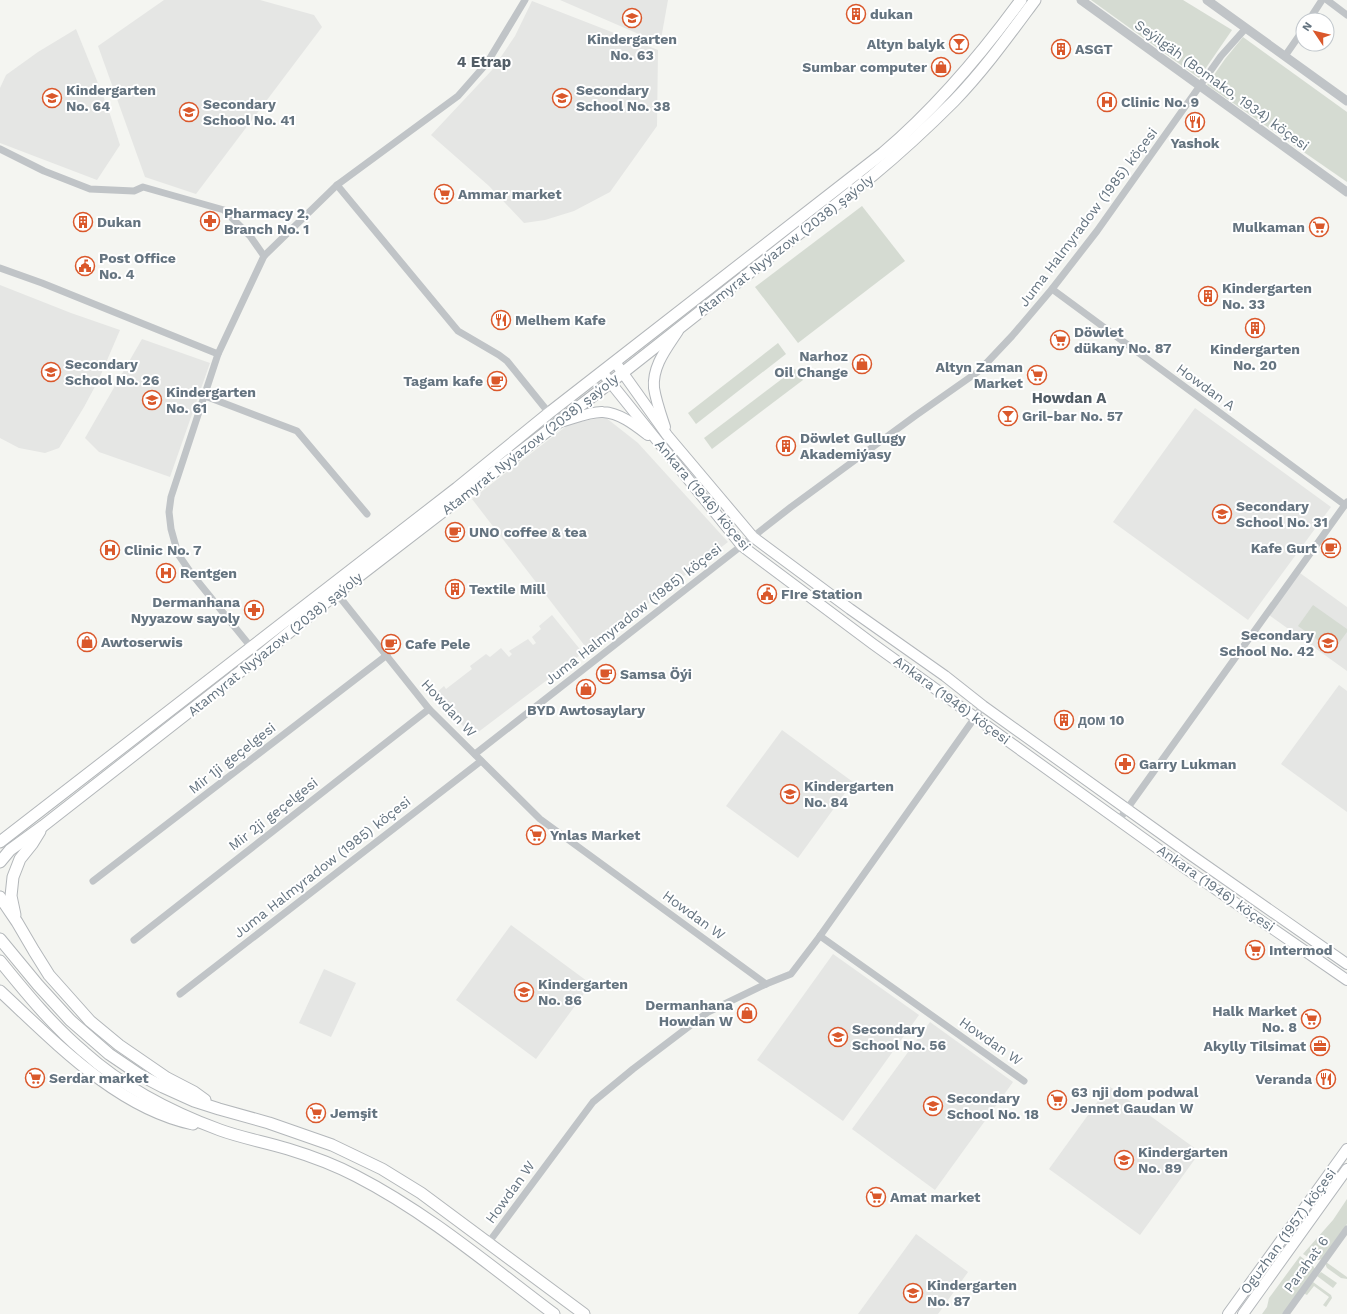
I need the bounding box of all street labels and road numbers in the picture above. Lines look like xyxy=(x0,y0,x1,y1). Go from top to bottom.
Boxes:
street label: Seýilgäh (Bomako, 1934) köçesi xyxy=(1132,16,1312,154)
street label: Juma Halmyradow (1985) köçesi xyxy=(1015,124,1161,310)
street label: Atamyrat Nyýazow (2038) şaýoly xyxy=(693,171,877,319)
street label: Howdan A xyxy=(1174,360,1238,414)
street label: Atamyrat Nyýazow (2038) şaýoly xyxy=(438,370,622,518)
street label: Ankara (1946) köçesi xyxy=(652,436,754,554)
street label: Juma Halmyradow (1985) köçesi xyxy=(541,540,725,688)
street label: Atamyrat Nyýazow (2038) şaýoly xyxy=(185,568,366,719)
street label: Ankara (1946) köçesi xyxy=(891,652,1013,748)
street label: Howdan W xyxy=(418,676,480,740)
street label: Mir 1ji geçelgesi xyxy=(185,719,279,797)
street label: Mir 2ji geçelgesi xyxy=(225,774,321,854)
street label: Juma Halmyradow (1985) köçesi xyxy=(230,793,414,941)
street label: Ankara (1946) köçesi xyxy=(1154,841,1278,935)
street label: Howdan W xyxy=(660,887,728,943)
street label: Howdan W xyxy=(956,1013,1026,1069)
street label: Howdan W xyxy=(482,1158,538,1226)
street label: Oguzhan (1957) köçesi xyxy=(1237,1165,1339,1297)
street label: Parahat 6 xyxy=(1280,1233,1332,1295)

